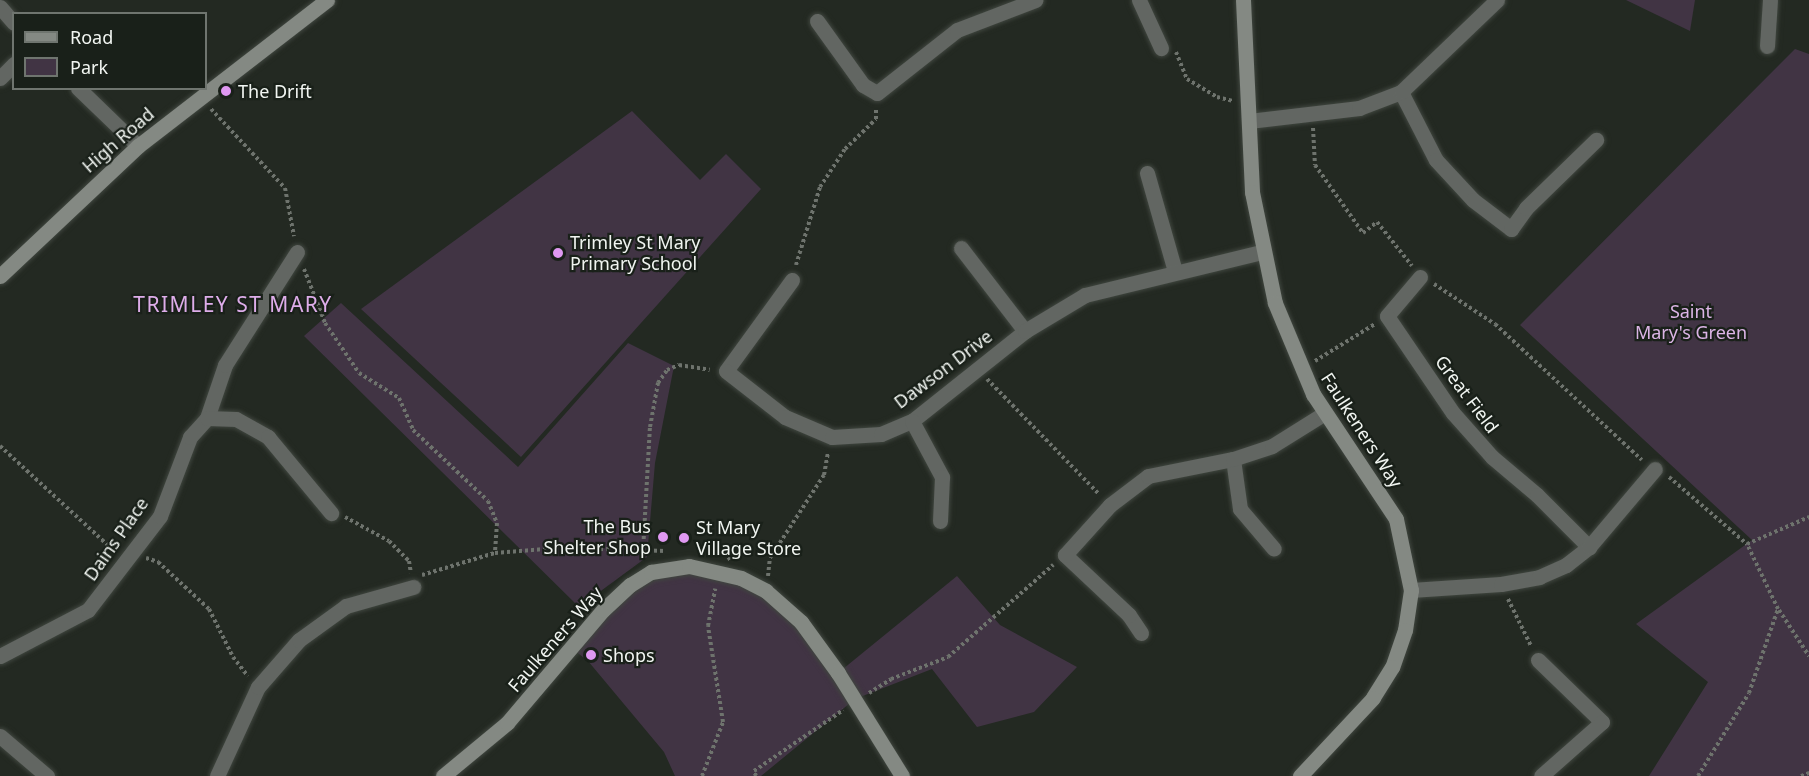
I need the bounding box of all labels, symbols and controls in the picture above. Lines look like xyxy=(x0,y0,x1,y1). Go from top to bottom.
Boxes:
legend xyxy=(12,12,207,90)
text: Road xyxy=(70,25,113,49)
text: Park xyxy=(70,55,108,79)
place label: The Drift xyxy=(238,80,312,102)
marker: The Drift xyxy=(219,84,233,98)
street label: High Road xyxy=(78,103,158,177)
place label: Trimley St Mary Primary School xyxy=(570,232,700,274)
marker: Trimley St Mary Primary School xyxy=(551,246,565,260)
district label: TRIMLEY ST MARY xyxy=(133,291,333,317)
park label: Saint Mary's Green xyxy=(1635,301,1747,344)
street label: Dawson Drive xyxy=(890,325,996,413)
street label: Great Field xyxy=(1431,351,1503,437)
street label: Faulkeners Way xyxy=(1317,368,1407,492)
street label: Dains Place xyxy=(79,493,153,585)
place label: The Bus Shelter Shop xyxy=(543,516,651,558)
place label: St Mary Village Store xyxy=(696,517,801,560)
marker: The Bus Shelter Shop xyxy=(656,530,670,544)
marker: St Mary Village Store xyxy=(677,531,691,545)
street label: Faulkeners Way xyxy=(503,582,607,696)
place label: Shops xyxy=(603,644,655,666)
marker: Shops xyxy=(584,648,598,662)

